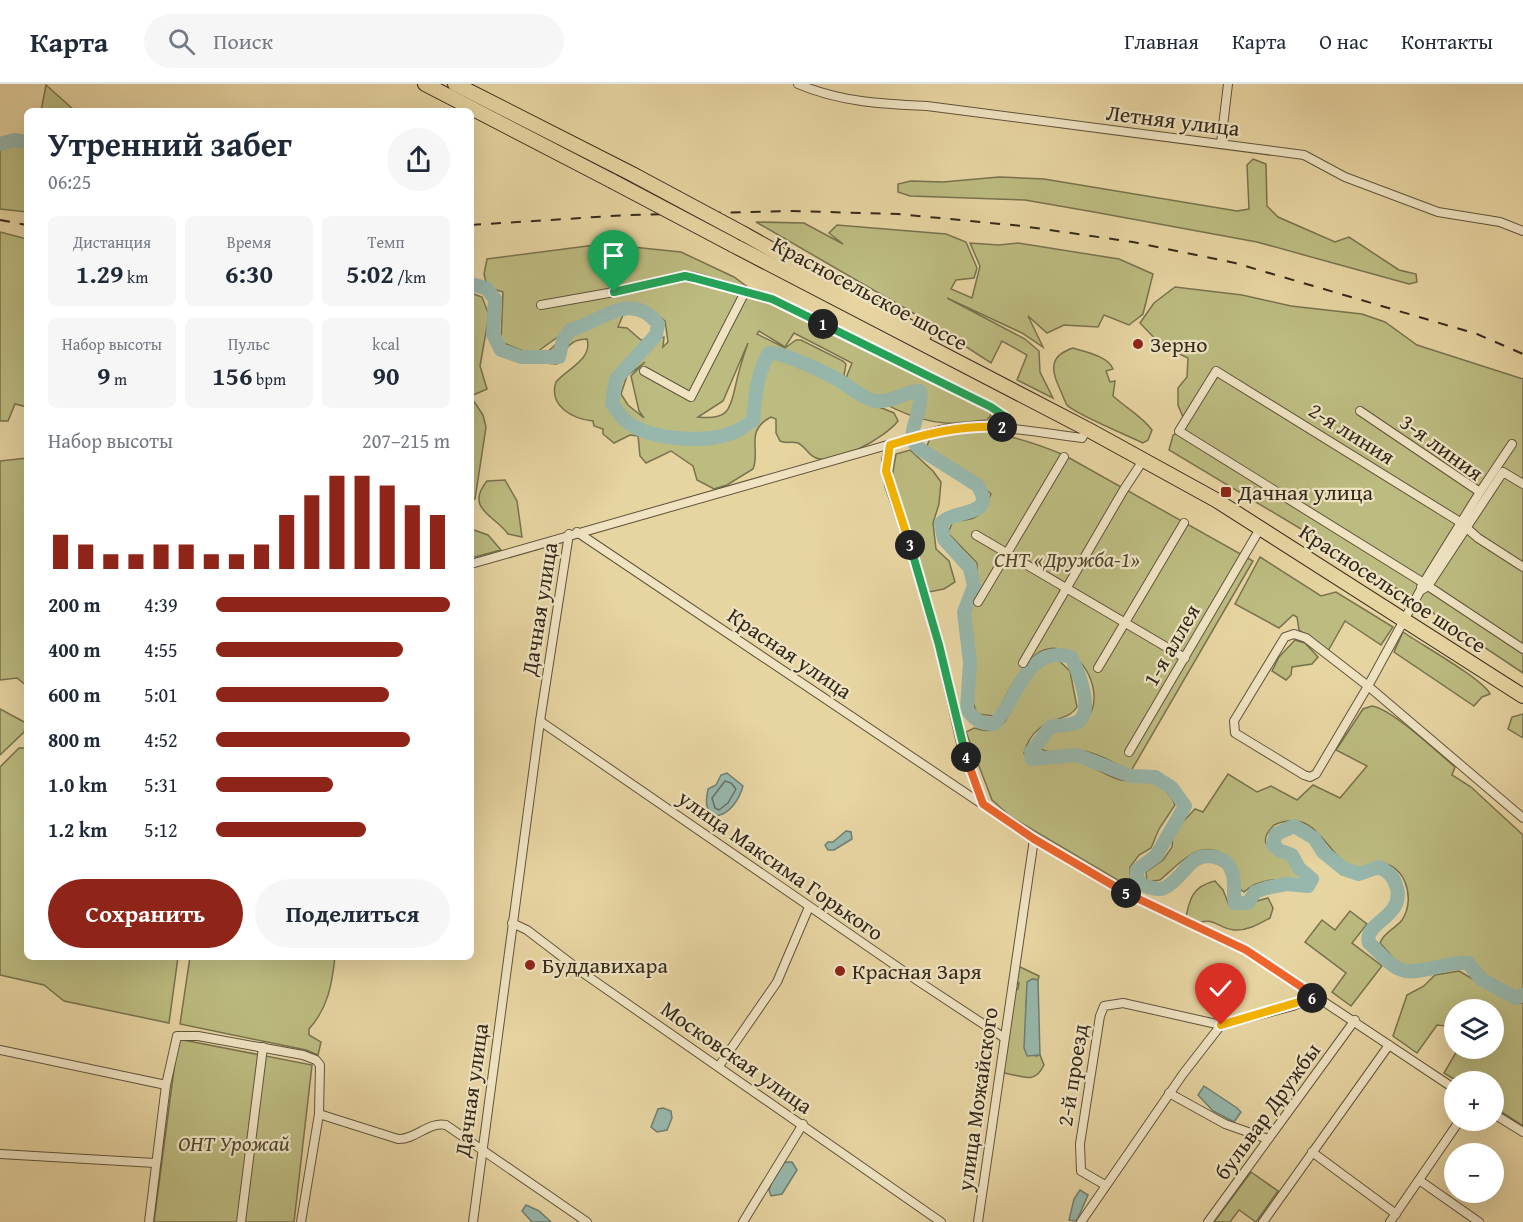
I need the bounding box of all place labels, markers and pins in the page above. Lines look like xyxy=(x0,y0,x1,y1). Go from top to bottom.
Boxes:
pin xyxy=(588,230,639,292)
pin: 1 xyxy=(808,309,838,339)
place label: Зерно xyxy=(1150,328,1208,360)
marker: Зерно xyxy=(1131,337,1145,351)
pin: 2 xyxy=(987,412,1017,442)
place label: Дачная улица xyxy=(1237,476,1373,508)
marker: Дачная улица xyxy=(1219,485,1233,499)
pin: 3 xyxy=(895,530,925,560)
pin: 4 xyxy=(951,742,981,772)
pin: 5 xyxy=(1111,878,1141,908)
place label: Буддавихара xyxy=(542,949,668,981)
place label: Красная Заря xyxy=(852,955,982,987)
marker: Буддавихара xyxy=(523,958,537,972)
pin xyxy=(1195,963,1246,1025)
marker: Красная Заря xyxy=(833,964,847,978)
pin: 6 xyxy=(1297,983,1327,1013)

